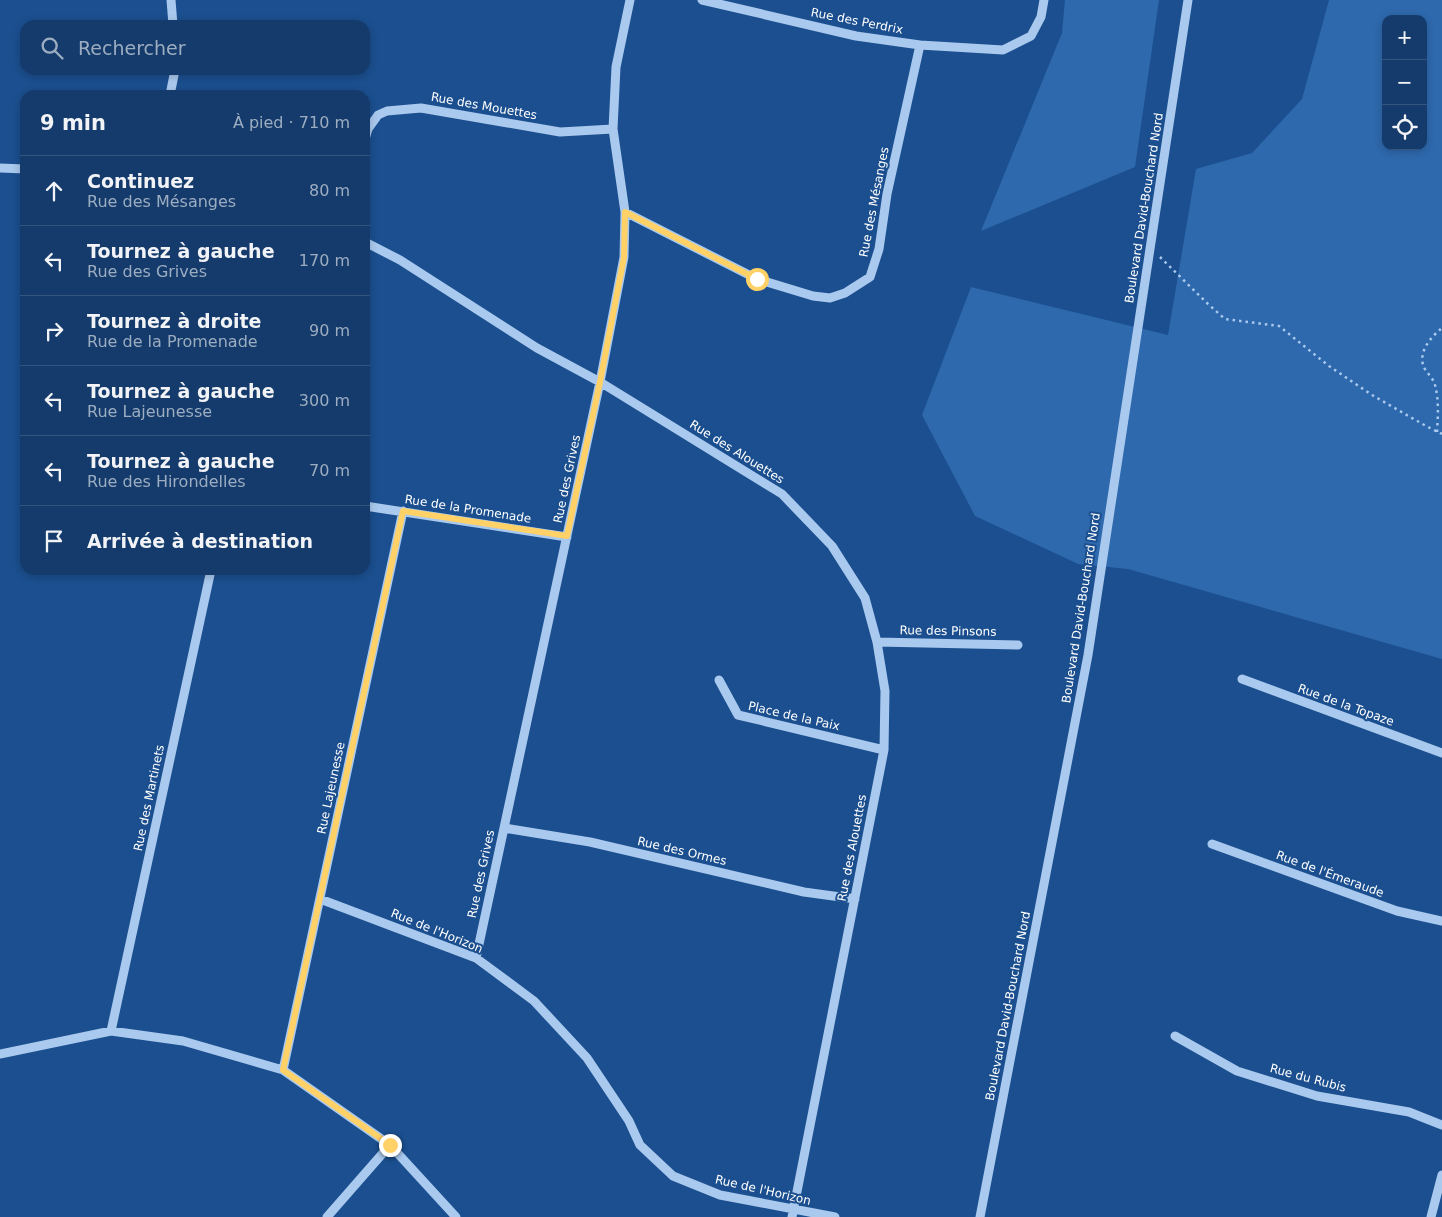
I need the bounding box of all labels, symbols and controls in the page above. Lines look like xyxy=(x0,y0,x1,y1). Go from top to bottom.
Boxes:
street label: Rue des Perdrix xyxy=(810,5,904,37)
map controls xyxy=(1382,15,1427,150)
button: + xyxy=(1382,15,1427,60)
search box xyxy=(20,20,370,75)
icon: search xyxy=(38,34,66,62)
text: Rechercher xyxy=(78,37,186,59)
button: − xyxy=(1382,60,1427,105)
street label: Rue des Mouettes xyxy=(430,90,538,122)
button: locate xyxy=(1382,105,1427,150)
text: 9 min xyxy=(40,111,106,135)
street label: Boulevard David-Bouchard Nord xyxy=(1122,112,1166,304)
text: À pied · 710 m xyxy=(233,113,350,132)
street label: Rue des Mésanges xyxy=(856,146,892,258)
text: Continuez xyxy=(87,170,194,192)
icon: ahead xyxy=(40,177,68,205)
text: 80 m xyxy=(309,181,350,200)
text: Rue des Mésanges xyxy=(87,192,236,211)
text: Tournez à gauche xyxy=(87,240,275,262)
icon: left xyxy=(40,247,68,275)
text: 170 m xyxy=(299,251,350,270)
text: Rue des Grives xyxy=(87,262,207,281)
route start xyxy=(746,268,769,291)
text: Tournez à droite xyxy=(87,310,261,332)
icon: right xyxy=(40,317,68,345)
text: 90 m xyxy=(309,321,350,340)
text: Rue de la Promenade xyxy=(87,332,258,351)
text: Tournez à gauche xyxy=(87,380,275,402)
icon: left xyxy=(40,387,68,415)
text: 300 m xyxy=(299,391,350,410)
text: Rue Lajeunesse xyxy=(87,402,212,421)
street label: Rue des Alouettes xyxy=(687,417,787,487)
street label: Rue des Grives xyxy=(551,434,583,524)
text: Tournez à gauche xyxy=(87,450,275,472)
icon: left xyxy=(40,457,68,485)
text: 70 m xyxy=(309,461,350,480)
text: Rue des Hirondelles xyxy=(87,472,246,491)
street label: Rue de la Promenade xyxy=(404,492,532,526)
street label: Boulevard David-Bouchard Nord xyxy=(1059,512,1103,704)
icon: arrive xyxy=(40,527,68,555)
text: Arrivée à destination xyxy=(87,530,313,552)
street label: Rue des Pinsons xyxy=(899,623,997,639)
street label: Rue de la Topaze xyxy=(1296,681,1396,729)
street label: Place de la Paix xyxy=(747,699,841,733)
street label: Rue Lajeunesse xyxy=(314,741,348,835)
street label: Rue des Martinets xyxy=(131,744,167,852)
street label: Rue des Alouettes xyxy=(835,793,869,903)
street label: Rue des Grives xyxy=(465,829,497,919)
street label: Rue des Ormes xyxy=(636,834,728,868)
street label: Rue de l'Émeraude xyxy=(1274,847,1386,900)
street label: Rue de l'Horizon xyxy=(389,906,485,956)
street label: Boulevard David-Bouchard Nord xyxy=(983,910,1033,1102)
street label: Rue du Rubis xyxy=(1268,1061,1348,1095)
route end xyxy=(379,1134,402,1157)
street label: Rue de l'Horizon xyxy=(714,1172,812,1208)

